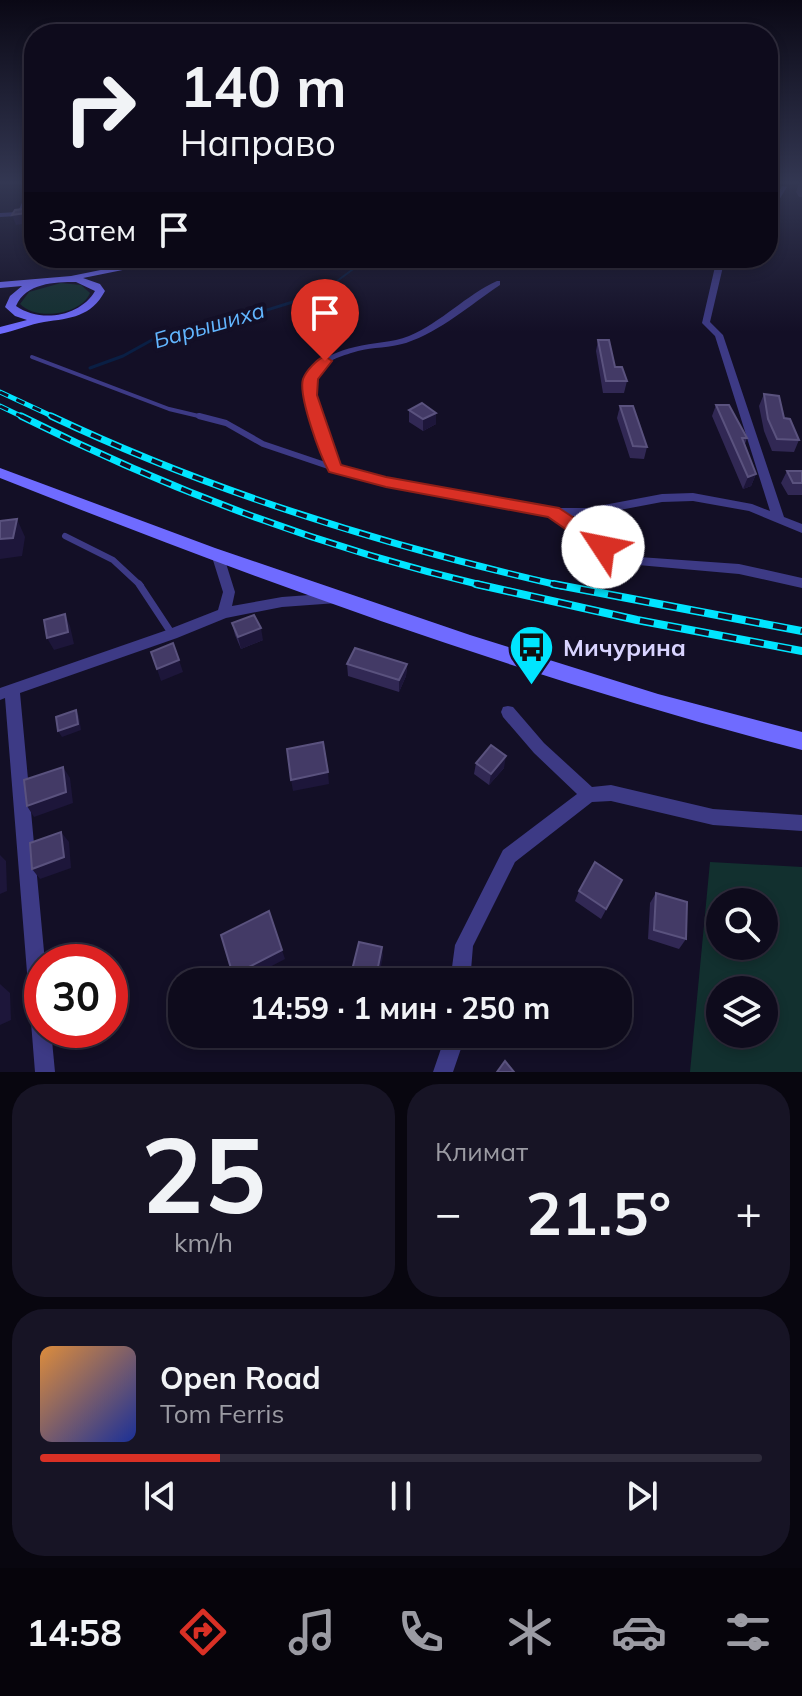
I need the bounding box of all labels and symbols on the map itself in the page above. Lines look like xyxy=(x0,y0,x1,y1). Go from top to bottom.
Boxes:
pin xyxy=(291,279,359,361)
water label: Барышиха xyxy=(150,296,268,354)
position arrow xyxy=(561,505,645,589)
bus stop icon: Мичурина xyxy=(508,624,556,687)
place label: Мичурина xyxy=(563,632,686,662)
speed limit sign: 30 xyxy=(24,944,128,1048)

